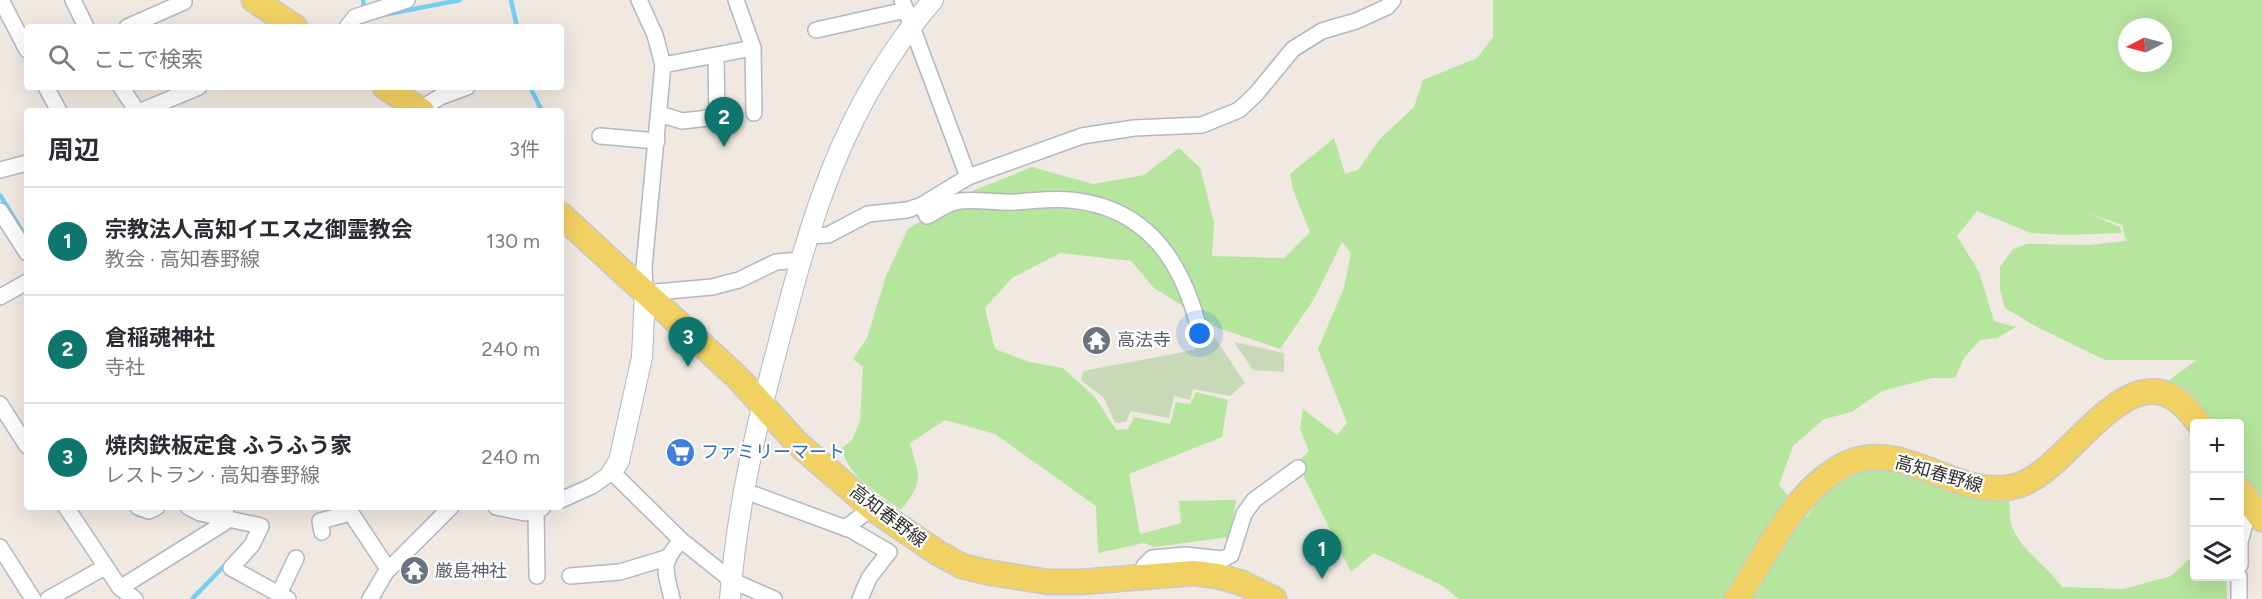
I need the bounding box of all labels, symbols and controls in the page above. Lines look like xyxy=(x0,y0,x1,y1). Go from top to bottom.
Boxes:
north arrow xyxy=(2118,18,2172,72)
search box xyxy=(24,24,564,90)
icon: search xyxy=(45,41,78,74)
text: ここで検索 xyxy=(93,46,203,73)
pin: 2 xyxy=(704,98,744,147)
text: 周辺 xyxy=(48,134,100,166)
text: 3件 xyxy=(509,137,540,161)
text: 宗教法人高知イエス之御霊教会 xyxy=(105,216,413,243)
text: 1 xyxy=(63,229,72,253)
text: 130 m xyxy=(486,229,540,253)
text: 教会 · 高知春野線 xyxy=(105,247,260,271)
pin: 3 xyxy=(668,318,708,367)
your location xyxy=(1185,319,1214,348)
text: 倉稲魂神社 xyxy=(105,324,215,351)
temple icon: 高法寺 xyxy=(1080,324,1112,356)
place label: 高法寺 xyxy=(1117,329,1171,351)
text: 2 xyxy=(62,337,73,361)
text: 240 m xyxy=(482,337,540,361)
text: 寺社 xyxy=(105,355,145,379)
map controls xyxy=(2190,419,2244,581)
button: + xyxy=(2190,419,2244,473)
text: 焼肉鉄板定食 ふうふう家 xyxy=(105,432,352,459)
supermarket icon: ファミリーマート xyxy=(664,436,696,468)
place label: ファミリーマート xyxy=(701,441,845,463)
text: 3 xyxy=(62,445,73,469)
text: 240 m xyxy=(482,445,540,469)
street label: 高知春野線 xyxy=(1893,451,1985,497)
text: レストラン · 高知春野線 xyxy=(105,463,320,487)
button: − xyxy=(2190,473,2244,527)
street label: 高知春野線 xyxy=(845,480,931,552)
button: layers xyxy=(2190,527,2244,581)
pin: 1 xyxy=(1302,530,1342,579)
temple icon: 厳島神社 xyxy=(398,555,430,587)
place label: 厳島神社 xyxy=(435,560,507,582)

